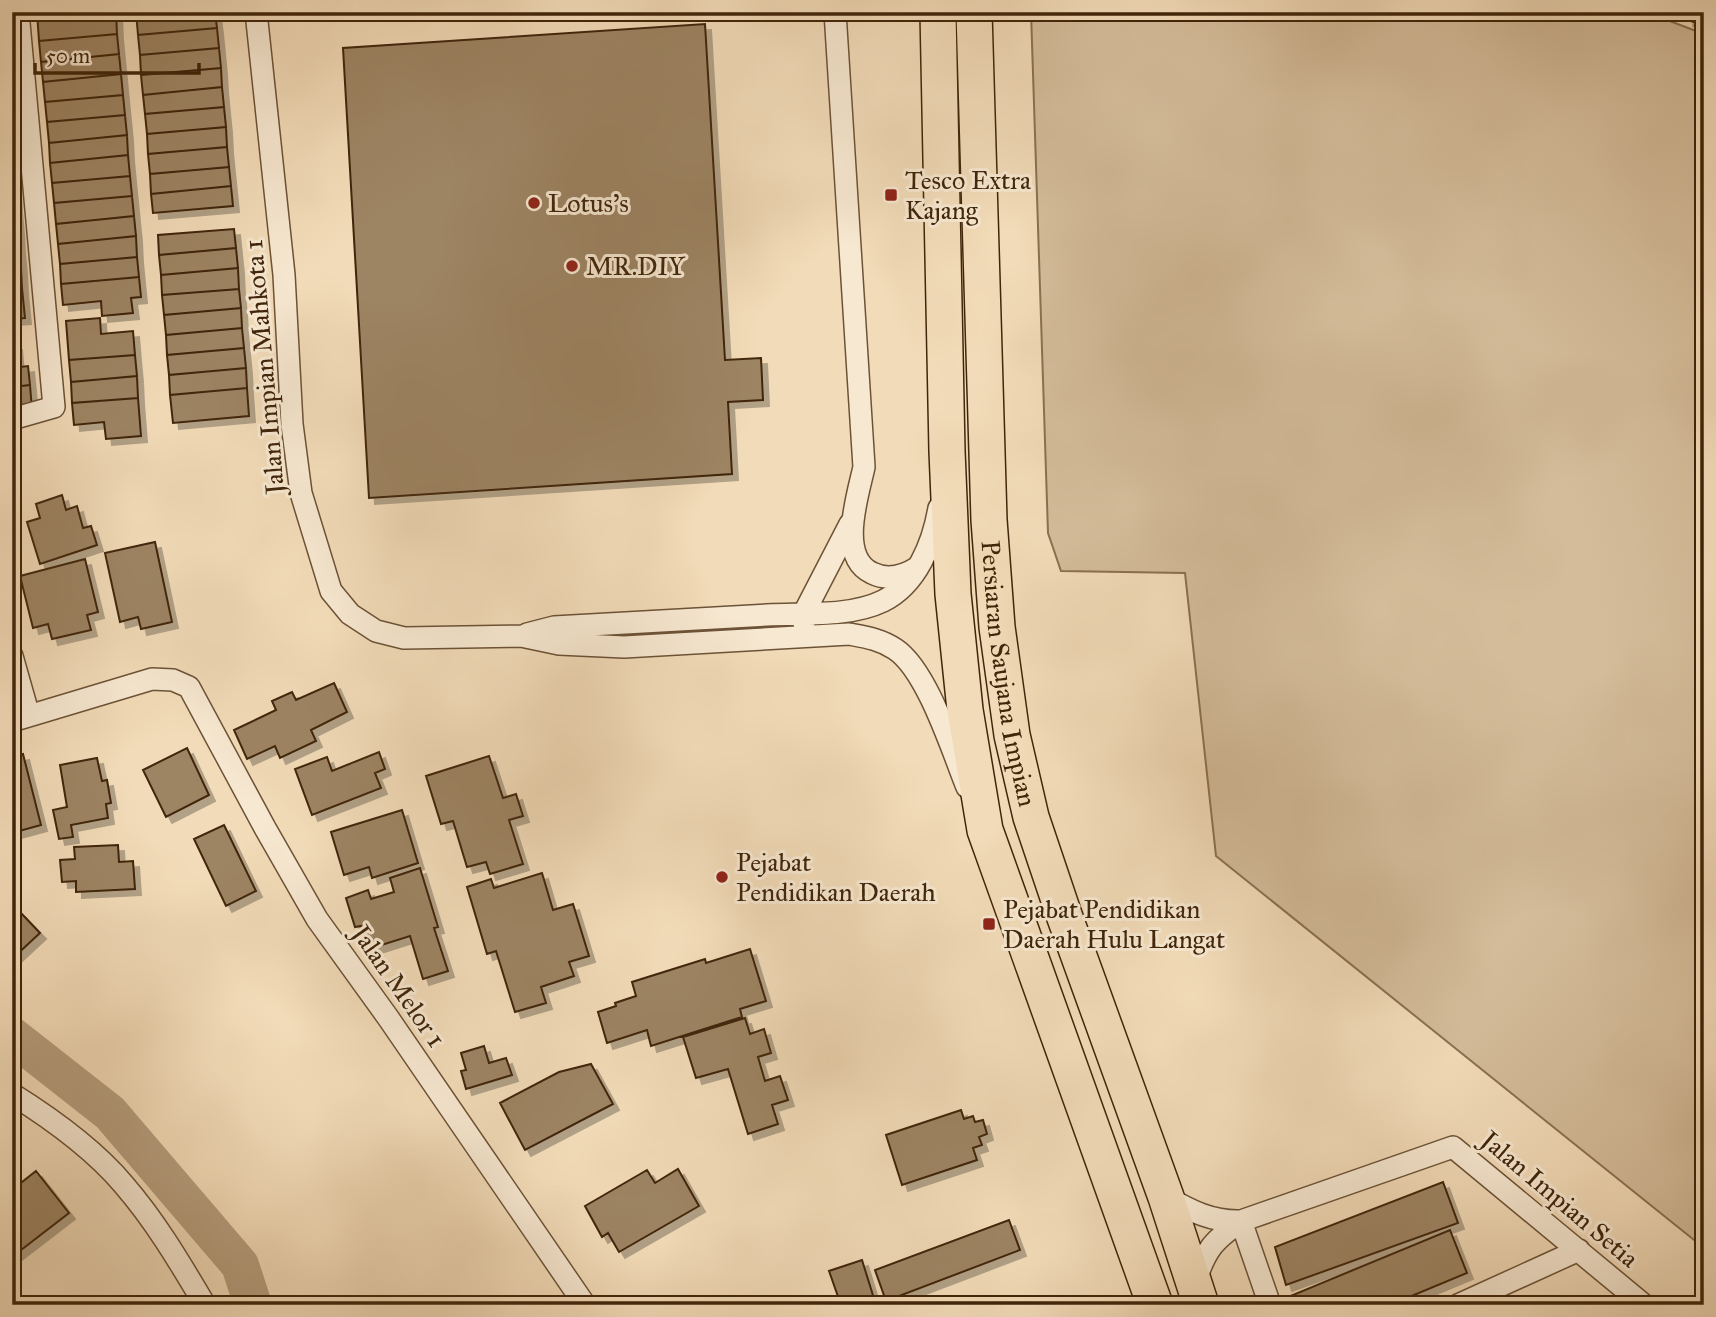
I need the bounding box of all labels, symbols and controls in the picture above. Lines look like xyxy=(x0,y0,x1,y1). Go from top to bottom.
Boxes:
scale bar xyxy=(35,32,200,76)
text: 50 m xyxy=(46,43,91,69)
place label: Tesco Extra Kajang xyxy=(905,164,1031,226)
place label: Lotus's xyxy=(548,187,629,219)
marker: Tesco Extra Kajang xyxy=(883,187,899,203)
marker: Lotus's xyxy=(526,195,542,211)
street label: Jalan Impian Mahkota 1 xyxy=(237,238,291,499)
place label: MR.DIY xyxy=(586,250,686,282)
marker: MR.DIY xyxy=(564,258,580,274)
street label: Persiaran Saujana Impian xyxy=(975,539,1044,810)
place label: Pejabat Pendidikan Daerah xyxy=(736,846,936,908)
marker: Pejabat Pendidikan Daerah xyxy=(714,869,730,885)
place label: Pejabat Pendidikan Daerah Hulu Langat xyxy=(1003,893,1225,955)
street label: Jalan Melor 1 xyxy=(344,916,453,1053)
marker: Pejabat Pendidikan Daerah Hulu Langat xyxy=(981,916,997,932)
street label: Jalan Impian Setia xyxy=(1473,1122,1645,1274)

